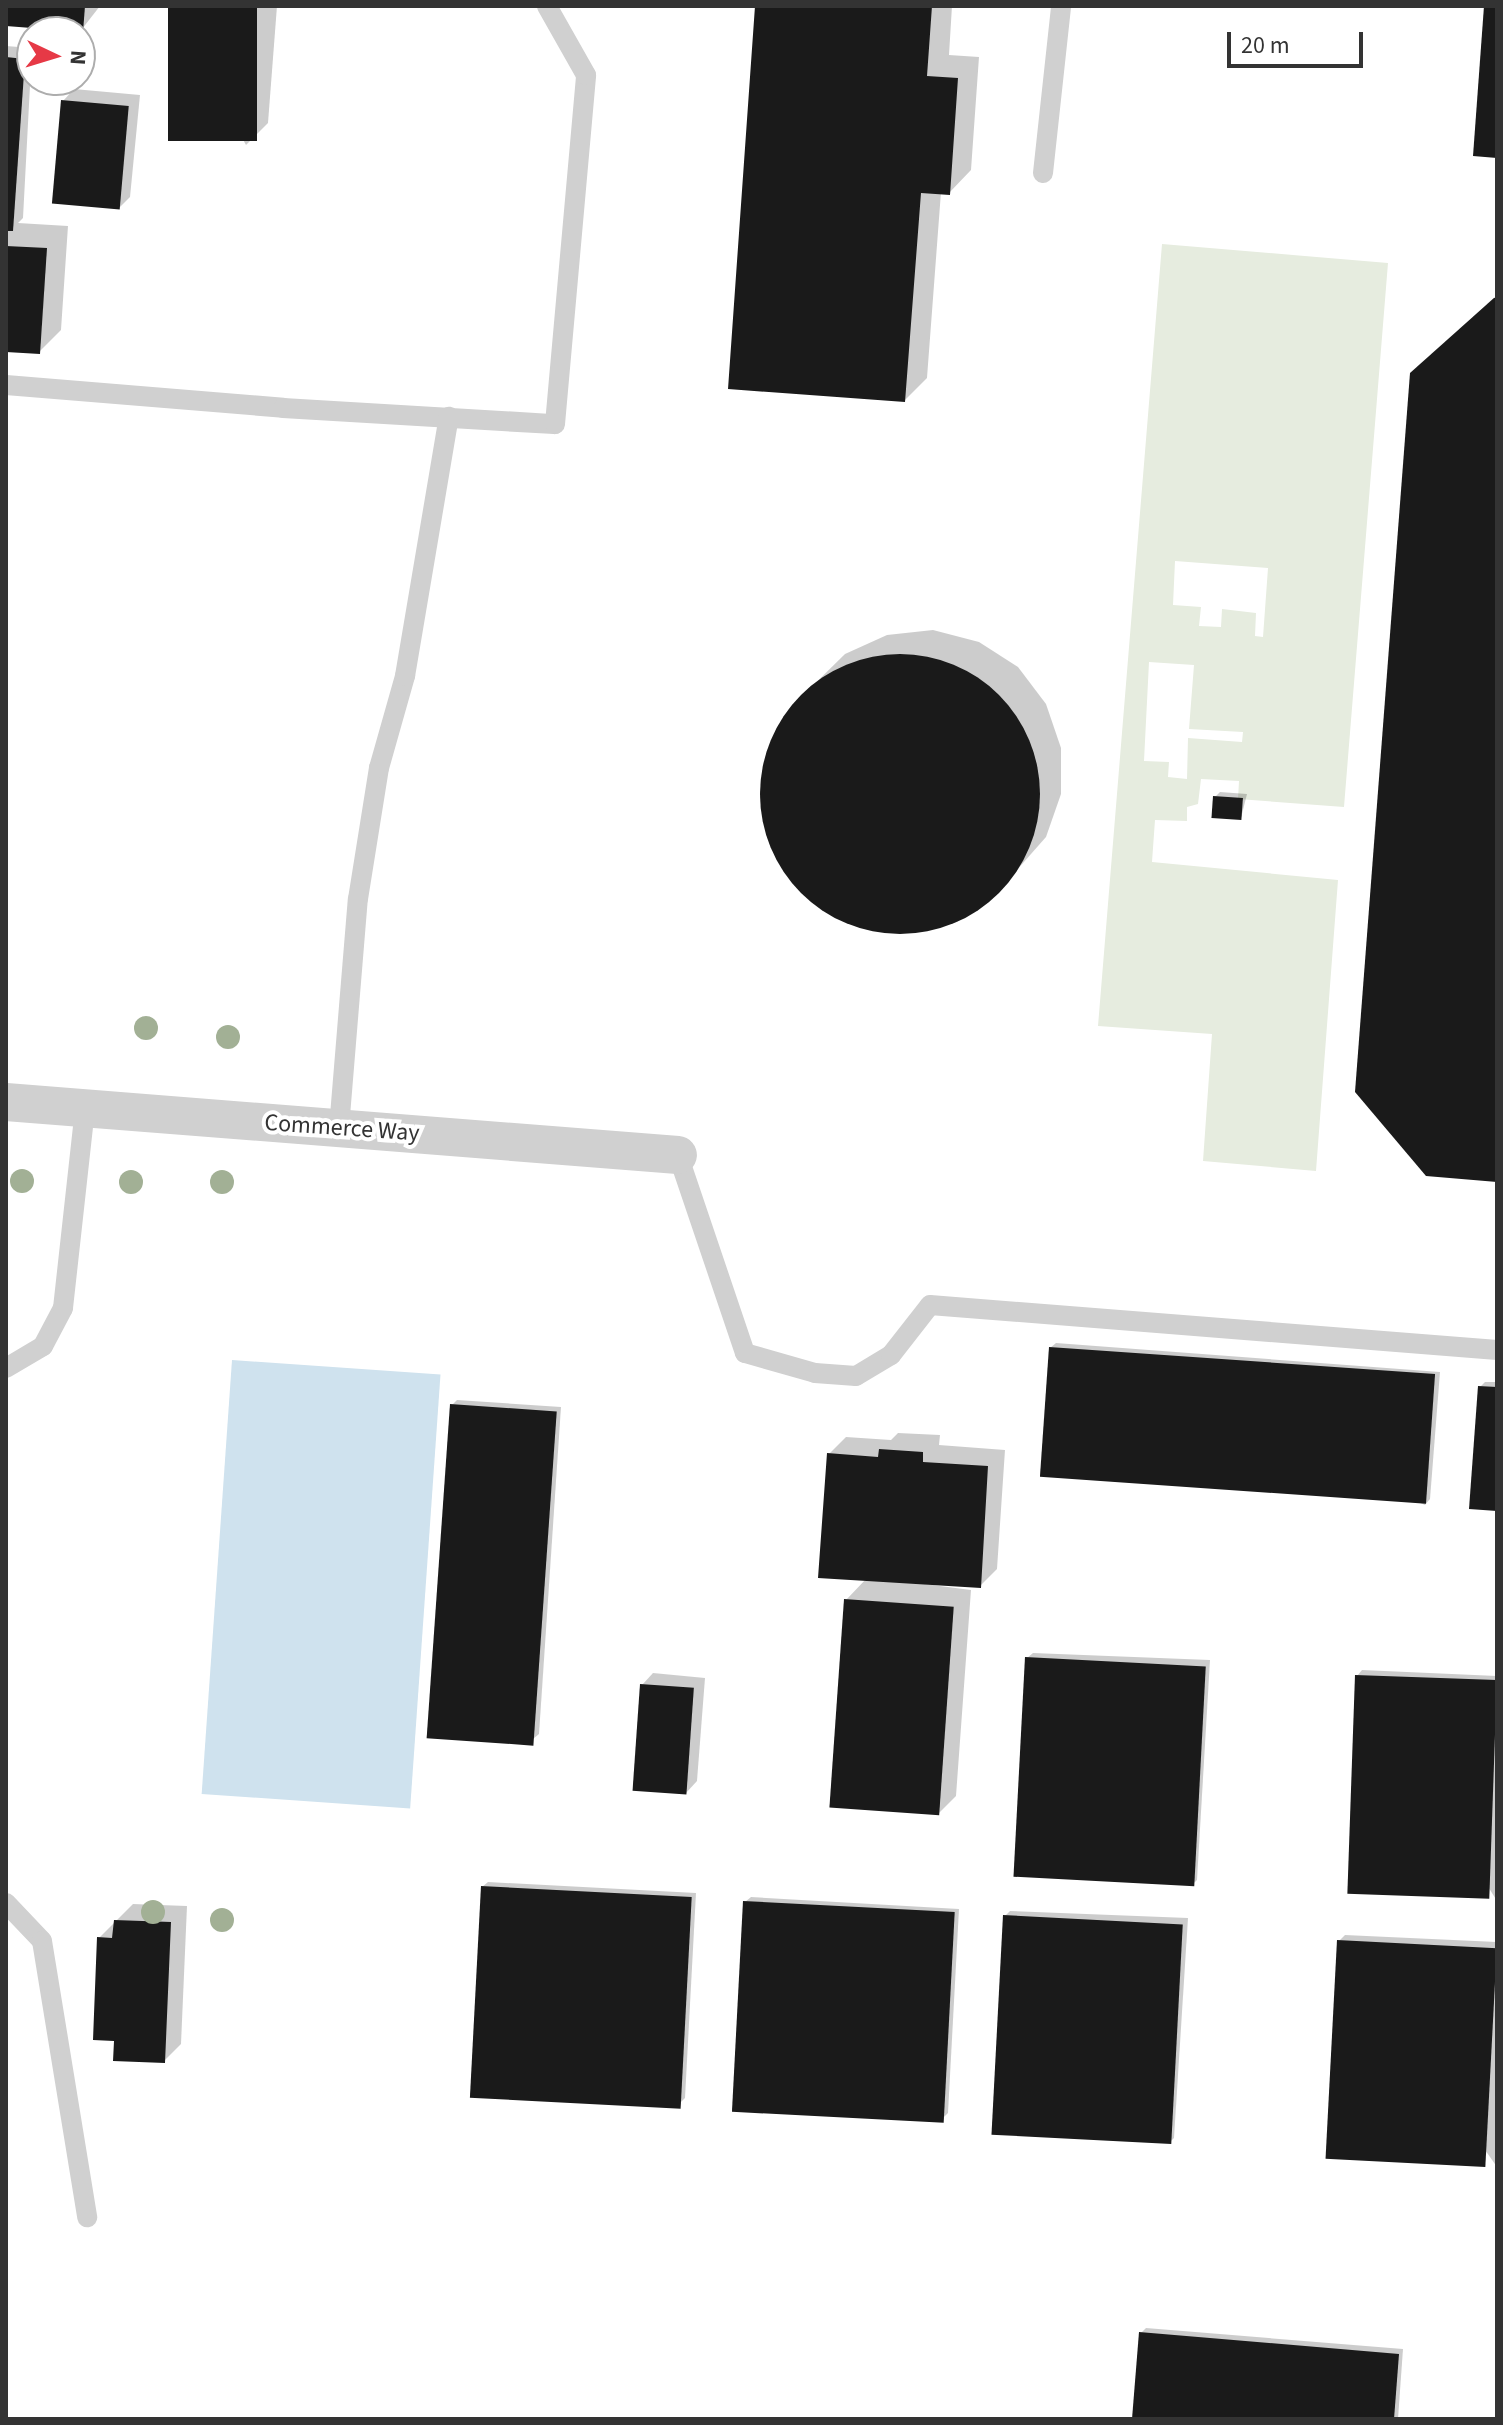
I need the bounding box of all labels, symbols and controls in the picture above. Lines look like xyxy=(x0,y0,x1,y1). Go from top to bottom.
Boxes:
north arrow xyxy=(16,16,96,96)
scale bar xyxy=(1231,16,1367,66)
text: 20 m xyxy=(1241,28,1290,63)
text: N xyxy=(61,49,94,66)
street label: Commerce Way xyxy=(263,1108,421,1148)

